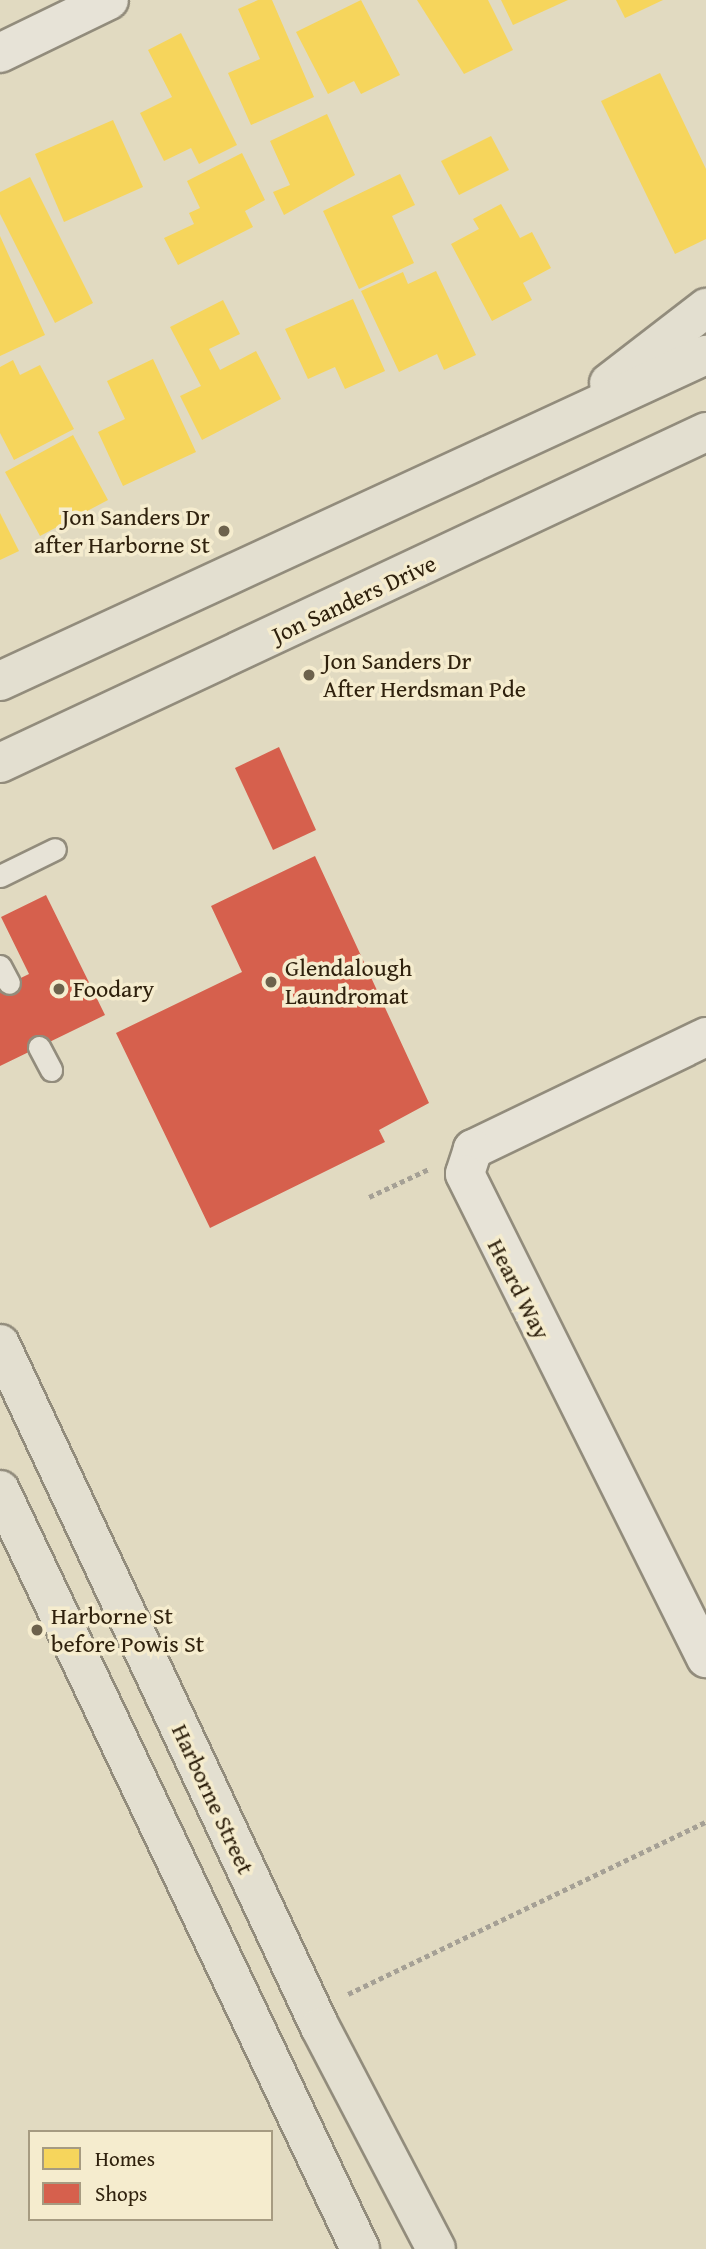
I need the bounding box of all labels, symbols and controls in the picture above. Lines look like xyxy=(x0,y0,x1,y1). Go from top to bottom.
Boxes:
place label: Jon Sanders Dr after Harborne St xyxy=(34,503,210,559)
marker: Jon Sanders Dr after Harborne St xyxy=(216,523,232,539)
street label: Jon Sanders Drive xyxy=(267,548,441,650)
place label: Jon Sanders Dr After Herdsman Pde xyxy=(323,647,526,703)
marker: Jon Sanders Dr After Herdsman Pde xyxy=(301,667,317,683)
place label: Glendalough Laundromat xyxy=(285,954,412,1010)
marker: Glendalough Laundromat xyxy=(263,974,279,990)
place label: Foodary xyxy=(73,975,154,1003)
marker: Foodary xyxy=(51,981,67,997)
street label: Heard Way xyxy=(481,1234,557,1344)
place label: Harborne St before Powis St xyxy=(51,1602,204,1658)
marker: Harborne St before Powis St xyxy=(29,1622,45,1638)
street label: Harborne Street xyxy=(166,1719,260,1879)
legend xyxy=(28,2130,273,2221)
text: Homes xyxy=(95,2143,155,2174)
text: Shops xyxy=(95,2178,147,2209)

